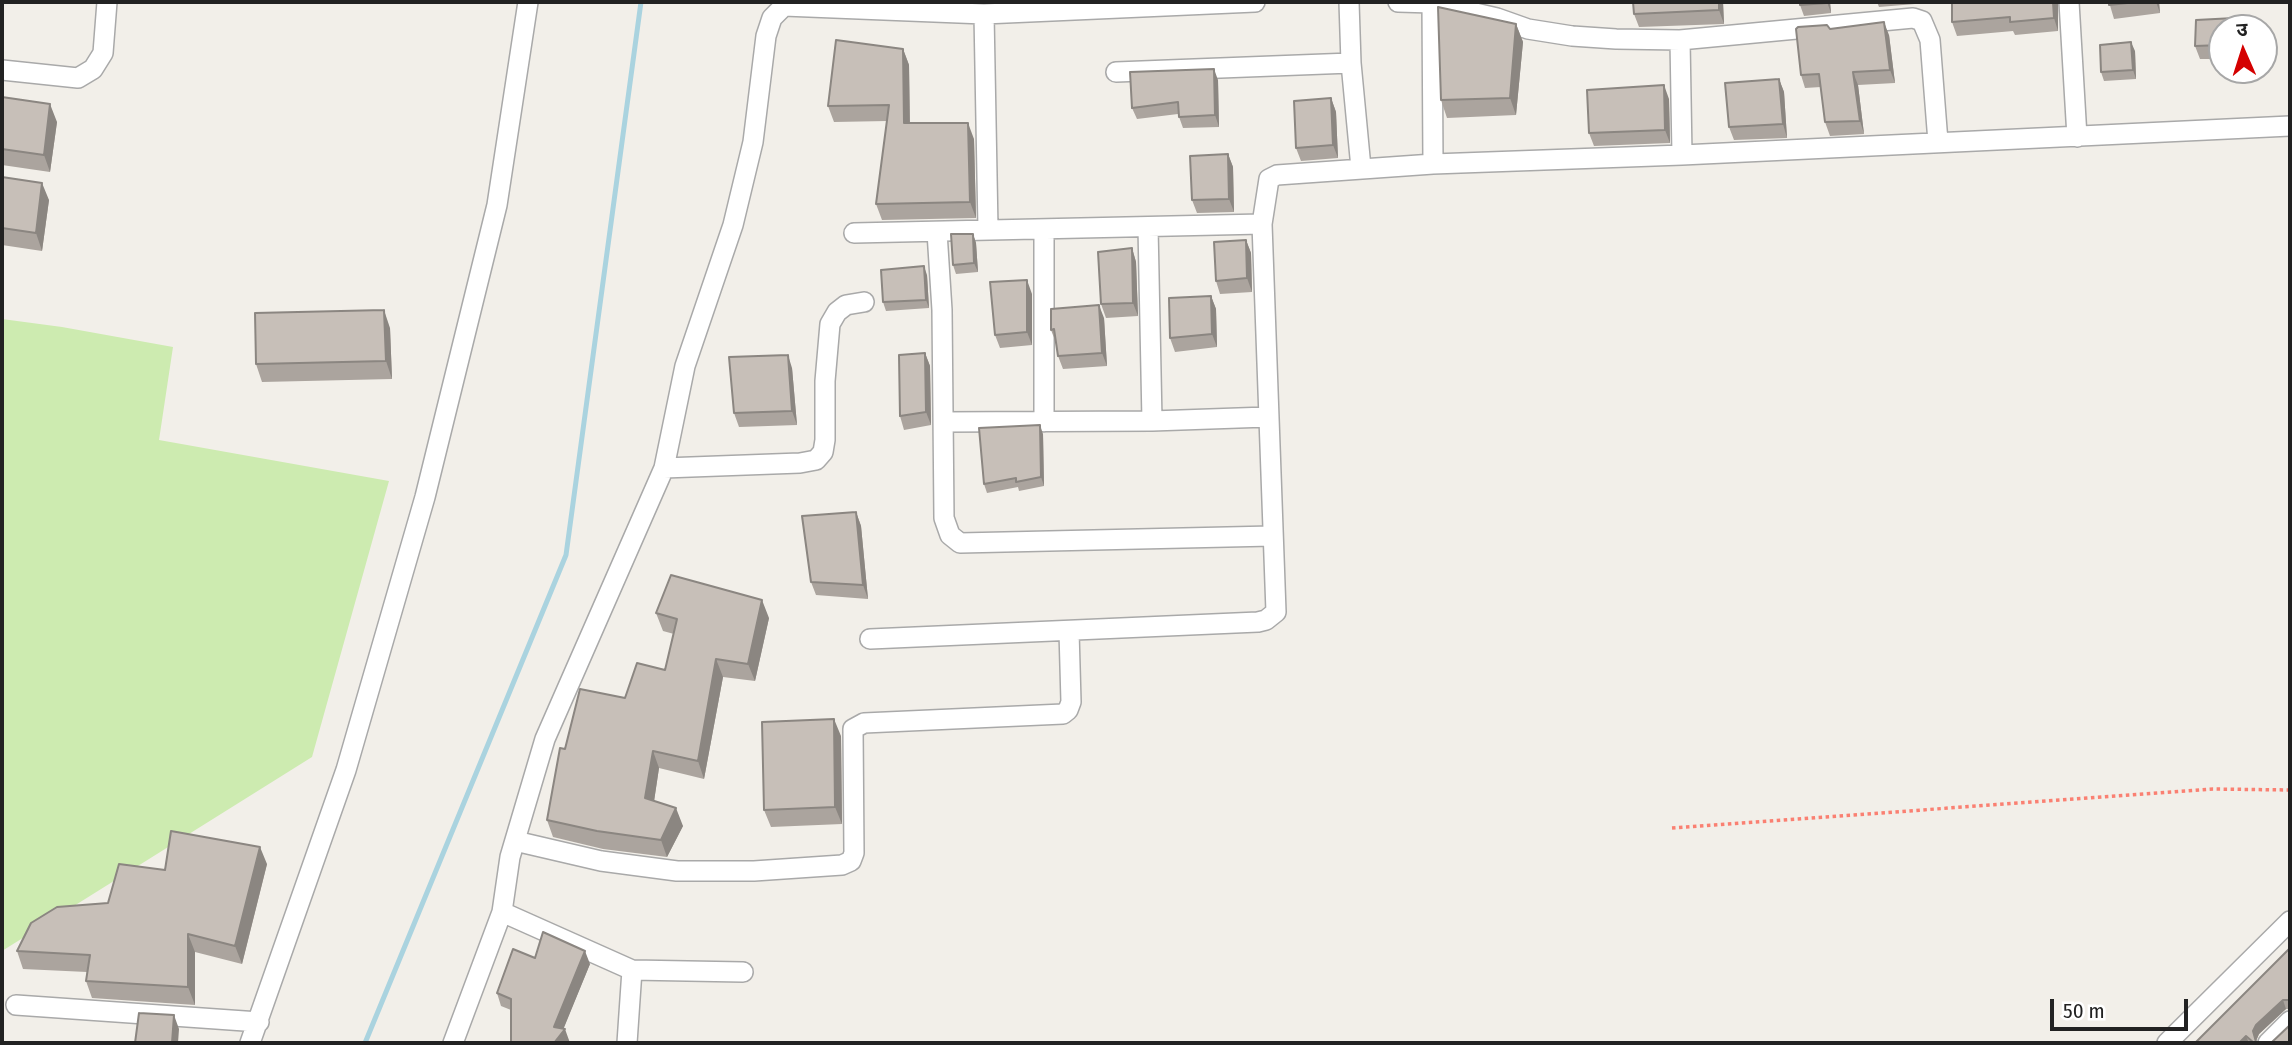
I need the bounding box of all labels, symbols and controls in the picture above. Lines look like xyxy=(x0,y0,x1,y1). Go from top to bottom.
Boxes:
north arrow xyxy=(2208,14,2278,84)
text: उ xyxy=(2236,18,2248,41)
scale bar xyxy=(2054,986,2192,1030)
text: 50 m xyxy=(2063,998,2105,1024)

